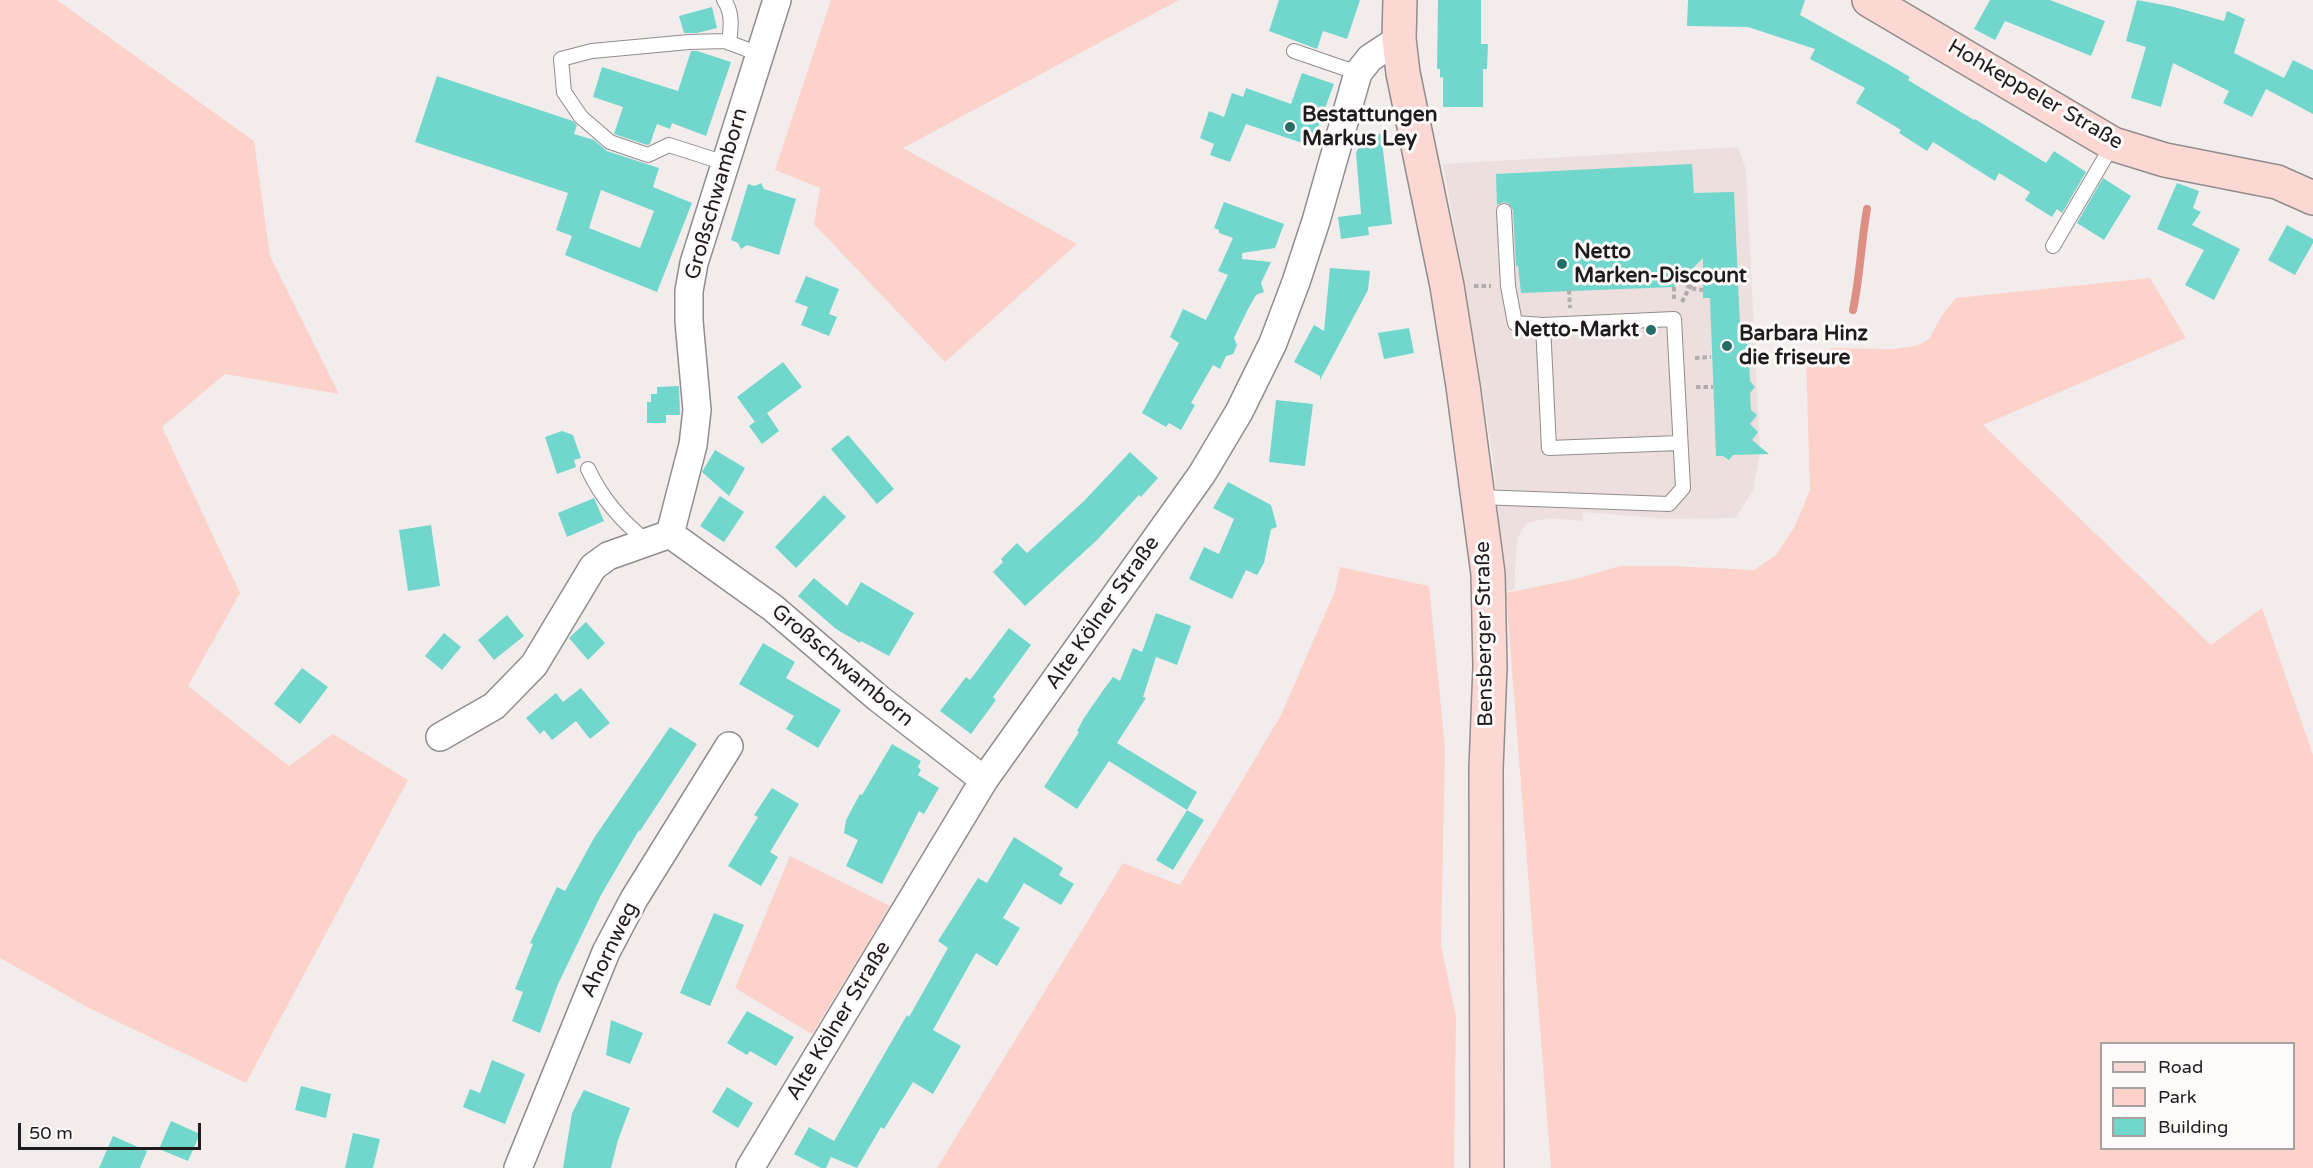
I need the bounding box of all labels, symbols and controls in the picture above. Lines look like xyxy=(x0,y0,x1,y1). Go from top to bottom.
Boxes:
street label: Hohkeppeler Straße xyxy=(1943,35,2127,155)
place label: Bestattungen Markus Ley xyxy=(1302,102,1437,152)
street label: Großschwamborn xyxy=(680,105,754,283)
marker: Bestattungen Markus Ley xyxy=(1283,120,1297,134)
place label: Netto Marken-Discount xyxy=(1574,239,1747,289)
marker: Netto Marken-Discount xyxy=(1555,257,1569,271)
place label: Netto-Markt xyxy=(1514,317,1639,343)
place label: Barbara Hinz die friseure xyxy=(1739,321,1868,371)
marker: Netto-Markt xyxy=(1644,323,1658,337)
marker: Barbara Hinz die friseure xyxy=(1720,339,1734,353)
street label: Alte Kölner Straße xyxy=(1041,532,1165,694)
street label: Bensberger Straße xyxy=(1471,541,1499,727)
street label: Großschwamborn xyxy=(766,599,918,733)
street label: Ahornweg xyxy=(576,898,644,1002)
street label: Alte Kölner Straße xyxy=(782,937,896,1105)
legend xyxy=(2100,1042,2295,1150)
text: Road xyxy=(2158,1056,2203,1078)
text: Park xyxy=(2158,1086,2196,1108)
scale bar xyxy=(21,1111,204,1149)
text: Building xyxy=(2158,1116,2228,1138)
text: 50 m xyxy=(29,1122,73,1144)

